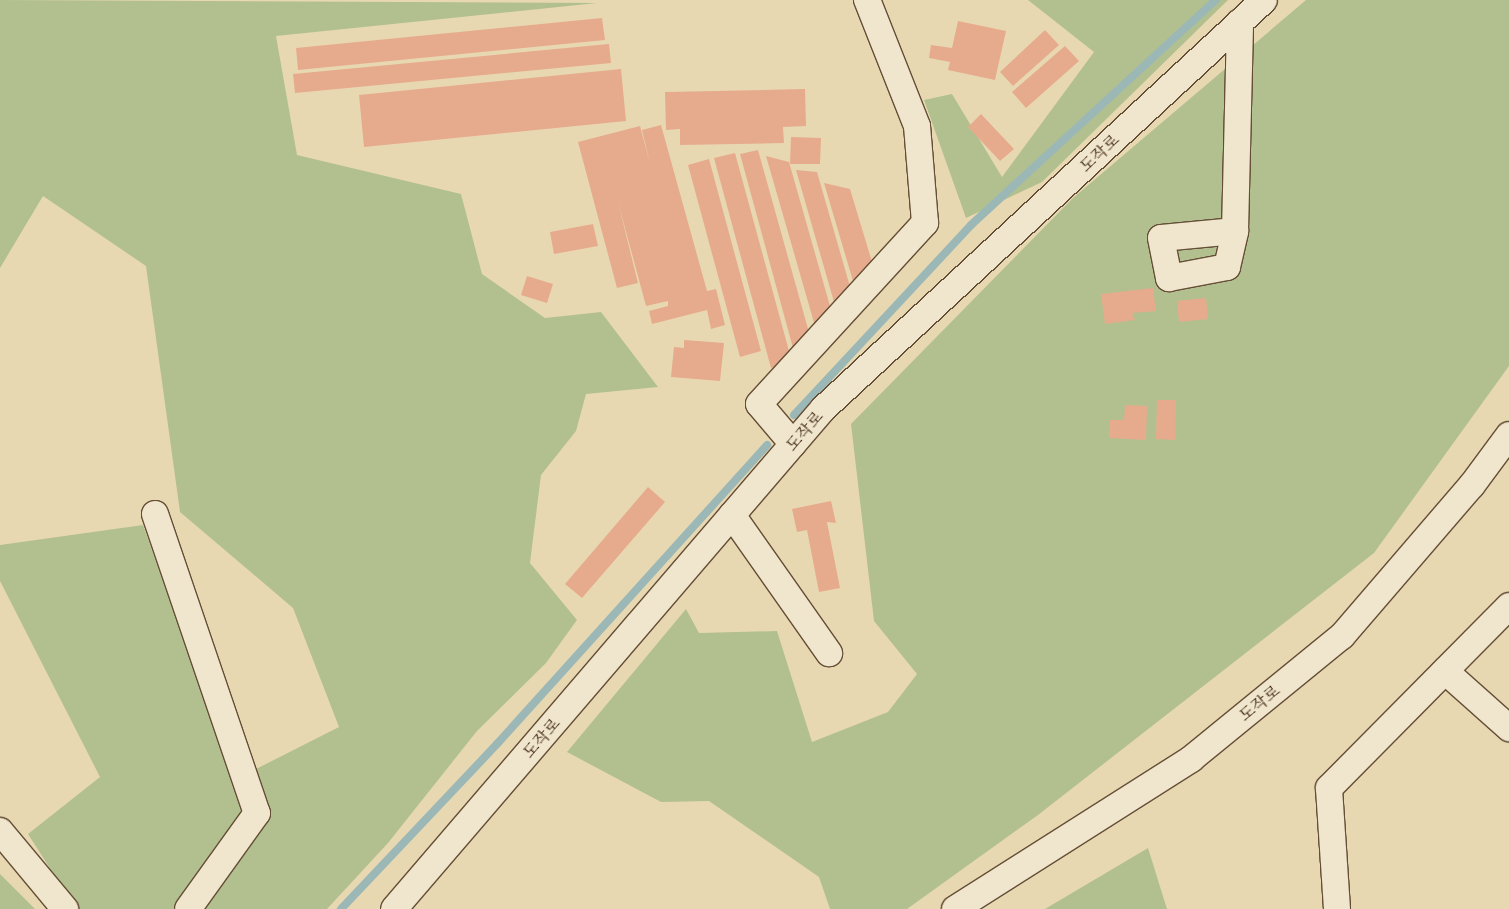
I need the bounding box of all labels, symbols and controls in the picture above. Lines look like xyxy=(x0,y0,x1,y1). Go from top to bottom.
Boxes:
street label: 도작로 xyxy=(1075,130,1123,176)
street label: 도작로 xyxy=(782,407,826,455)
street label: 도작로 xyxy=(1235,681,1283,725)
street label: 도작로 xyxy=(519,714,563,762)

